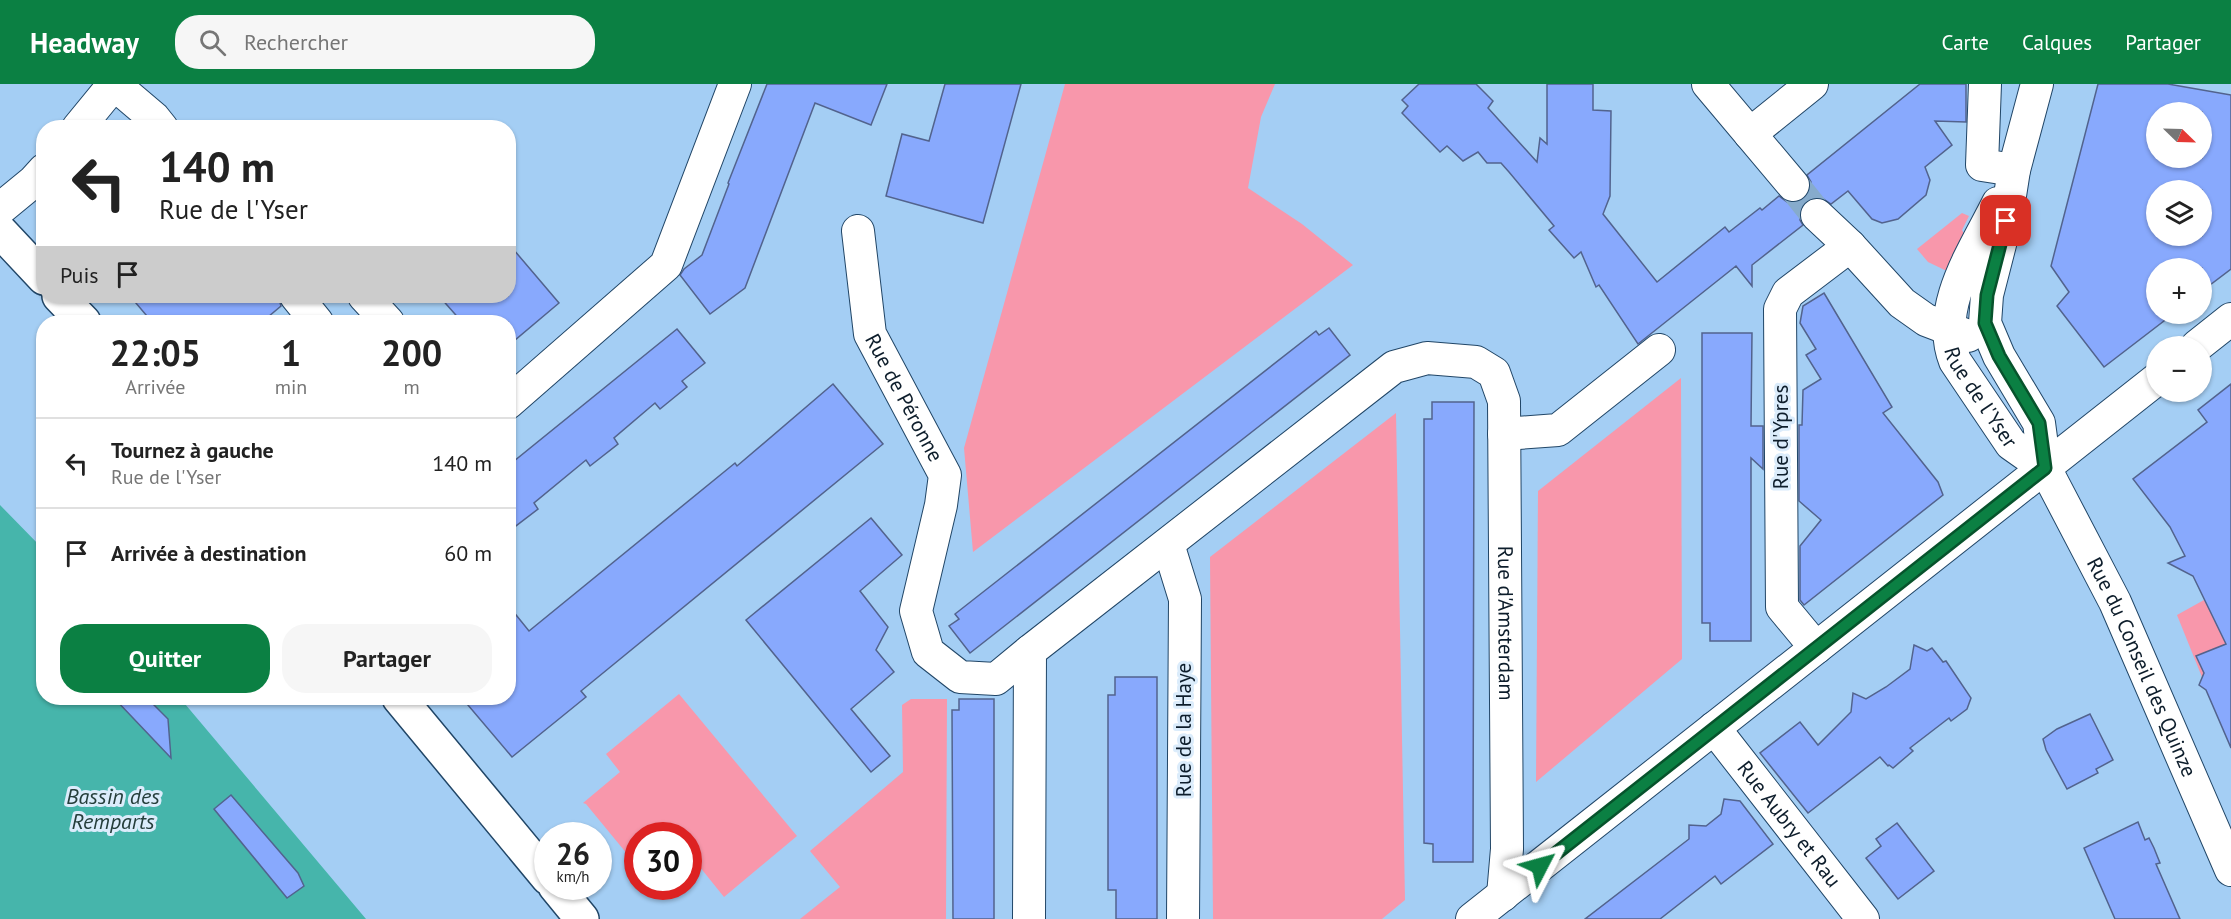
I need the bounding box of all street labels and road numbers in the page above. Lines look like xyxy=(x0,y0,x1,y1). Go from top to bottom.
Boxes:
street label: Rue de Péronne xyxy=(859,329,949,466)
street label: Rue de l'Yser xyxy=(1938,344,2024,453)
street label: Rue d'Ypres xyxy=(1767,385,1794,489)
street label: Rue d'Amsterdam xyxy=(1492,546,1520,701)
street label: Rue du Conseil des Quinze xyxy=(2081,552,2203,781)
street label: Rue de la Haye xyxy=(1170,663,1197,797)
street label: Rue Aubry et Rau xyxy=(1732,755,1847,893)

